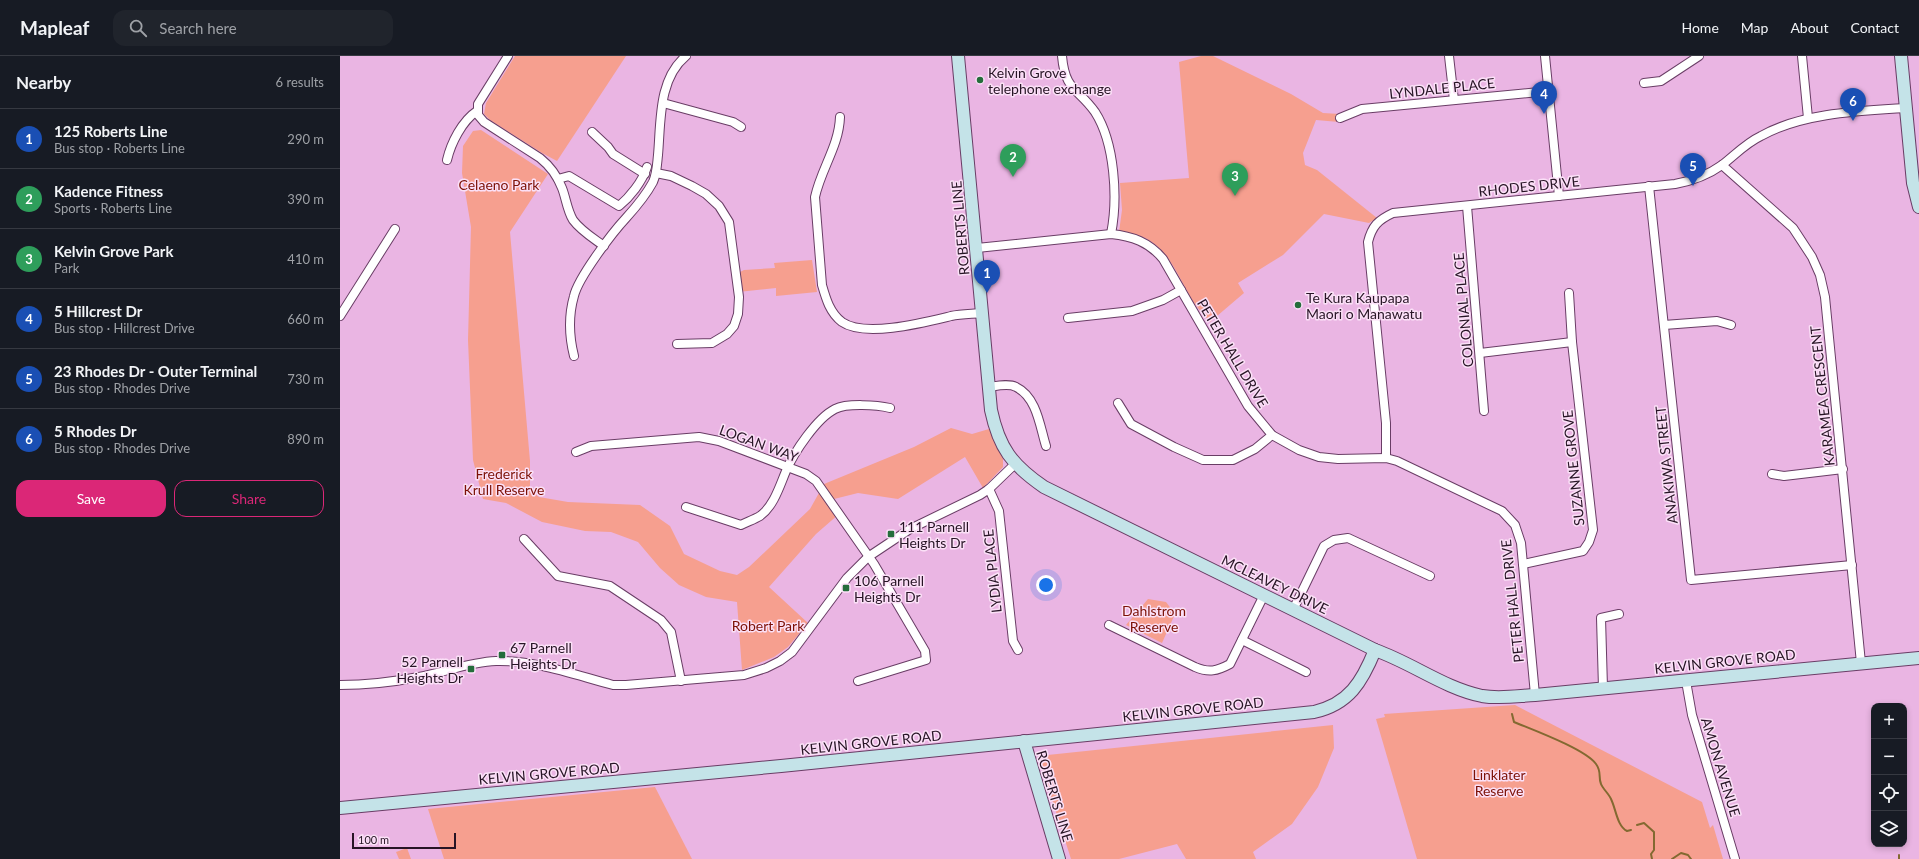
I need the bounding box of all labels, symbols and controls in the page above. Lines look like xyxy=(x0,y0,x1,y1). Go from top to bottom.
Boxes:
search box xyxy=(113,10,393,46)
text: Mapleaf xyxy=(20,16,89,39)
icon: search xyxy=(127,17,149,39)
text: Search here xyxy=(159,19,237,37)
text: Home xyxy=(1681,19,1719,36)
text: Map xyxy=(1741,19,1768,36)
text: About xyxy=(1790,19,1828,36)
text: Contact xyxy=(1850,19,1899,36)
place label: Kelvin Grove telephone exchange xyxy=(988,64,1111,97)
text: Nearby xyxy=(16,72,71,93)
text: 6 results xyxy=(276,74,324,90)
street label: LYNDALE PLACE xyxy=(1388,74,1496,102)
marker: Kelvin Grove telephone exchange xyxy=(975,75,985,85)
pin: 4 xyxy=(1531,81,1557,114)
pin: 6 xyxy=(1840,88,1866,121)
text: 125 Roberts Line xyxy=(54,122,168,140)
text: 1 xyxy=(25,131,33,147)
text: 290 m xyxy=(287,131,324,147)
text: Bus stop · Roberts Line xyxy=(54,140,185,156)
pin: 2 xyxy=(1000,144,1026,177)
pin: 5 xyxy=(1680,153,1706,186)
pin: 3 xyxy=(1222,163,1248,196)
street label: RHODES DRIVE xyxy=(1478,172,1580,200)
park label: Celaeno Park xyxy=(459,176,540,193)
street label: ROBERTS LINE xyxy=(947,180,973,276)
text: Kadence Fitness xyxy=(54,182,163,200)
text: 2 xyxy=(25,191,33,207)
text: 390 m xyxy=(287,191,324,207)
text: Sports · Roberts Line xyxy=(54,200,172,216)
text: Kelvin Grove Park xyxy=(54,242,173,260)
text: 3 xyxy=(25,251,33,267)
text: 410 m xyxy=(287,251,324,267)
street label: COLONIAL PLACE xyxy=(1450,252,1476,368)
text: Park xyxy=(54,260,79,276)
pin: 1 xyxy=(974,260,1000,293)
place label: Te Kura Kaupapa Maori o Manawatu xyxy=(1306,289,1422,322)
street label: PETER HALL DRIVE xyxy=(1194,296,1272,410)
marker: Te Kura Kaupapa Maori o Manawatu xyxy=(1293,300,1303,310)
text: 5 Hillcrest Dr xyxy=(54,302,142,320)
text: 4 xyxy=(25,311,33,327)
text: 660 m xyxy=(287,311,324,327)
text: Bus stop · Hillcrest Drive xyxy=(54,320,195,336)
street label: KARAMEA CRESCENT xyxy=(1806,324,1838,467)
text: 23 Rhodes Dr - Outer Terminal xyxy=(54,362,257,380)
text: 5 xyxy=(25,371,33,387)
text: 730 m xyxy=(287,371,324,387)
text: Bus stop · Rhodes Drive xyxy=(54,380,190,396)
street label: ANAKIWA STREET xyxy=(1651,405,1681,525)
street label: SUZANNE GROVE xyxy=(1558,409,1588,527)
street label: LOGAN WAY xyxy=(717,421,801,465)
text: 5 Rhodes Dr xyxy=(54,422,137,440)
text: 6 xyxy=(25,431,33,447)
text: 890 m xyxy=(287,431,324,447)
text: Bus stop · Rhodes Drive xyxy=(54,440,190,456)
park label: Frederick Krull Reserve xyxy=(463,465,545,498)
button: Save xyxy=(16,480,166,517)
button: Share xyxy=(174,480,324,517)
place label: 111 Parnell Heights Dr xyxy=(899,518,969,551)
street label: LYDIA PLACE xyxy=(979,528,1005,614)
marker: 111 Parnell Heights Dr xyxy=(886,529,896,539)
street label: PETER HALL DRIVE xyxy=(1497,539,1527,663)
street label: MCLEAVEY DRIVE xyxy=(1219,551,1331,617)
place label: 106 Parnell Heights Dr xyxy=(854,572,924,605)
your location xyxy=(1036,575,1056,595)
marker: 106 Parnell Heights Dr xyxy=(841,583,851,593)
park label: Dahlstrom Reserve xyxy=(1122,602,1186,635)
park label: Robert Park xyxy=(732,617,805,634)
place label: 67 Parnell Heights Dr xyxy=(510,639,576,672)
street label: KELVIN GROVE ROAD xyxy=(1654,645,1796,677)
marker: 67 Parnell Heights Dr xyxy=(497,650,507,660)
place label: 52 Parnell Heights Dr xyxy=(397,653,463,686)
marker: 52 Parnell Heights Dr xyxy=(466,664,476,674)
street label: KELVIN GROVE ROAD xyxy=(1122,693,1264,725)
map controls xyxy=(1871,703,1907,847)
button: + xyxy=(1871,703,1907,739)
street label: AMON AVENUE xyxy=(1698,715,1744,819)
street label: KELVIN GROVE ROAD xyxy=(800,726,942,758)
button: − xyxy=(1871,739,1907,775)
street label: ROBERTS LINE xyxy=(1033,748,1077,844)
street label: KELVIN GROVE ROAD xyxy=(478,758,620,788)
park label: Linklater Reserve xyxy=(1472,766,1526,799)
button: locate xyxy=(1871,775,1907,811)
button: layers xyxy=(1871,811,1907,847)
scale bar xyxy=(352,831,456,850)
text: 100 m xyxy=(358,833,389,846)

